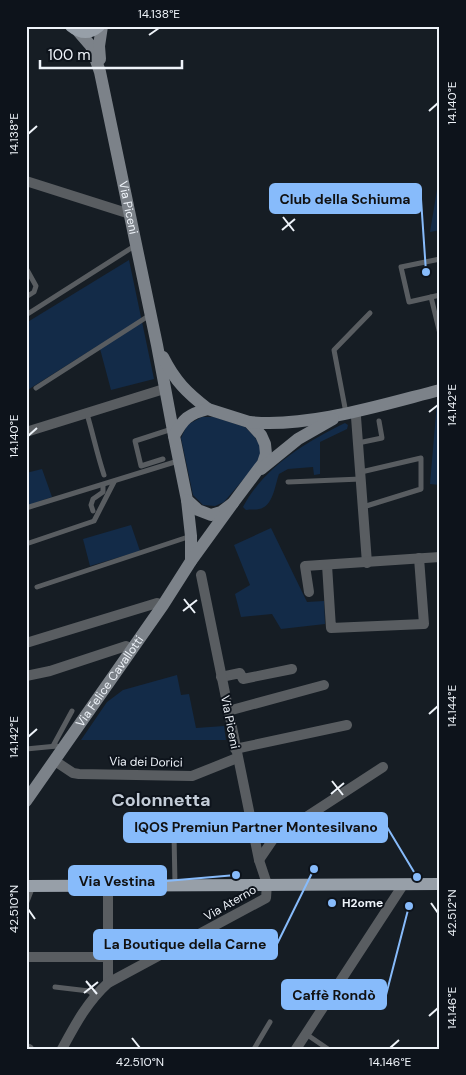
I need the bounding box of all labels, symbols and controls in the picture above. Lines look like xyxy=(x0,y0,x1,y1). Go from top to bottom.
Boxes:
text: 14.138°E xyxy=(138,6,180,22)
scale bar xyxy=(40,38,182,70)
text: 100 m xyxy=(48,45,91,65)
text: 14.140°E xyxy=(444,81,460,125)
text: 14.138°E xyxy=(6,113,22,155)
street label: Via Piceni xyxy=(115,180,142,236)
callout: Club della Schiuma xyxy=(270,184,421,213)
text: Club della Schiuma xyxy=(279,190,411,208)
text: 14.142°E xyxy=(444,384,460,426)
text: 14.140°E xyxy=(6,414,22,458)
street label: Via Felice Cavallotti xyxy=(72,632,147,730)
text: 14.144°E xyxy=(444,685,460,727)
street label: Via Piceni xyxy=(217,694,243,750)
text: 14.142°E xyxy=(6,716,22,758)
street label: Via dei Dorici xyxy=(109,753,183,771)
district label: Colonnetta xyxy=(111,788,211,812)
callout: IQOS Premiun Partner Montesilvano xyxy=(124,813,387,842)
text: IQOS Premiun Partner Montesilvano xyxy=(134,818,378,836)
callout: Via Vestina xyxy=(69,866,166,895)
text: Via Vestina xyxy=(79,872,155,890)
street label: Via Aterno xyxy=(201,882,259,924)
text: 42.510°N xyxy=(6,885,22,933)
text: 42.512°N xyxy=(444,890,460,936)
place label: H2ome xyxy=(342,895,383,911)
marker: H2ome xyxy=(326,897,338,909)
callout: La Boutique della Carne xyxy=(94,930,277,959)
text: La Boutique della Carne xyxy=(104,935,266,953)
callout: Caffè Rondò xyxy=(282,980,386,1009)
text: Caffè Rondò xyxy=(292,986,376,1004)
text: 14.146°E xyxy=(444,986,460,1029)
text: 42.510°N xyxy=(116,1054,164,1070)
text: 14.146°E xyxy=(369,1054,412,1070)

